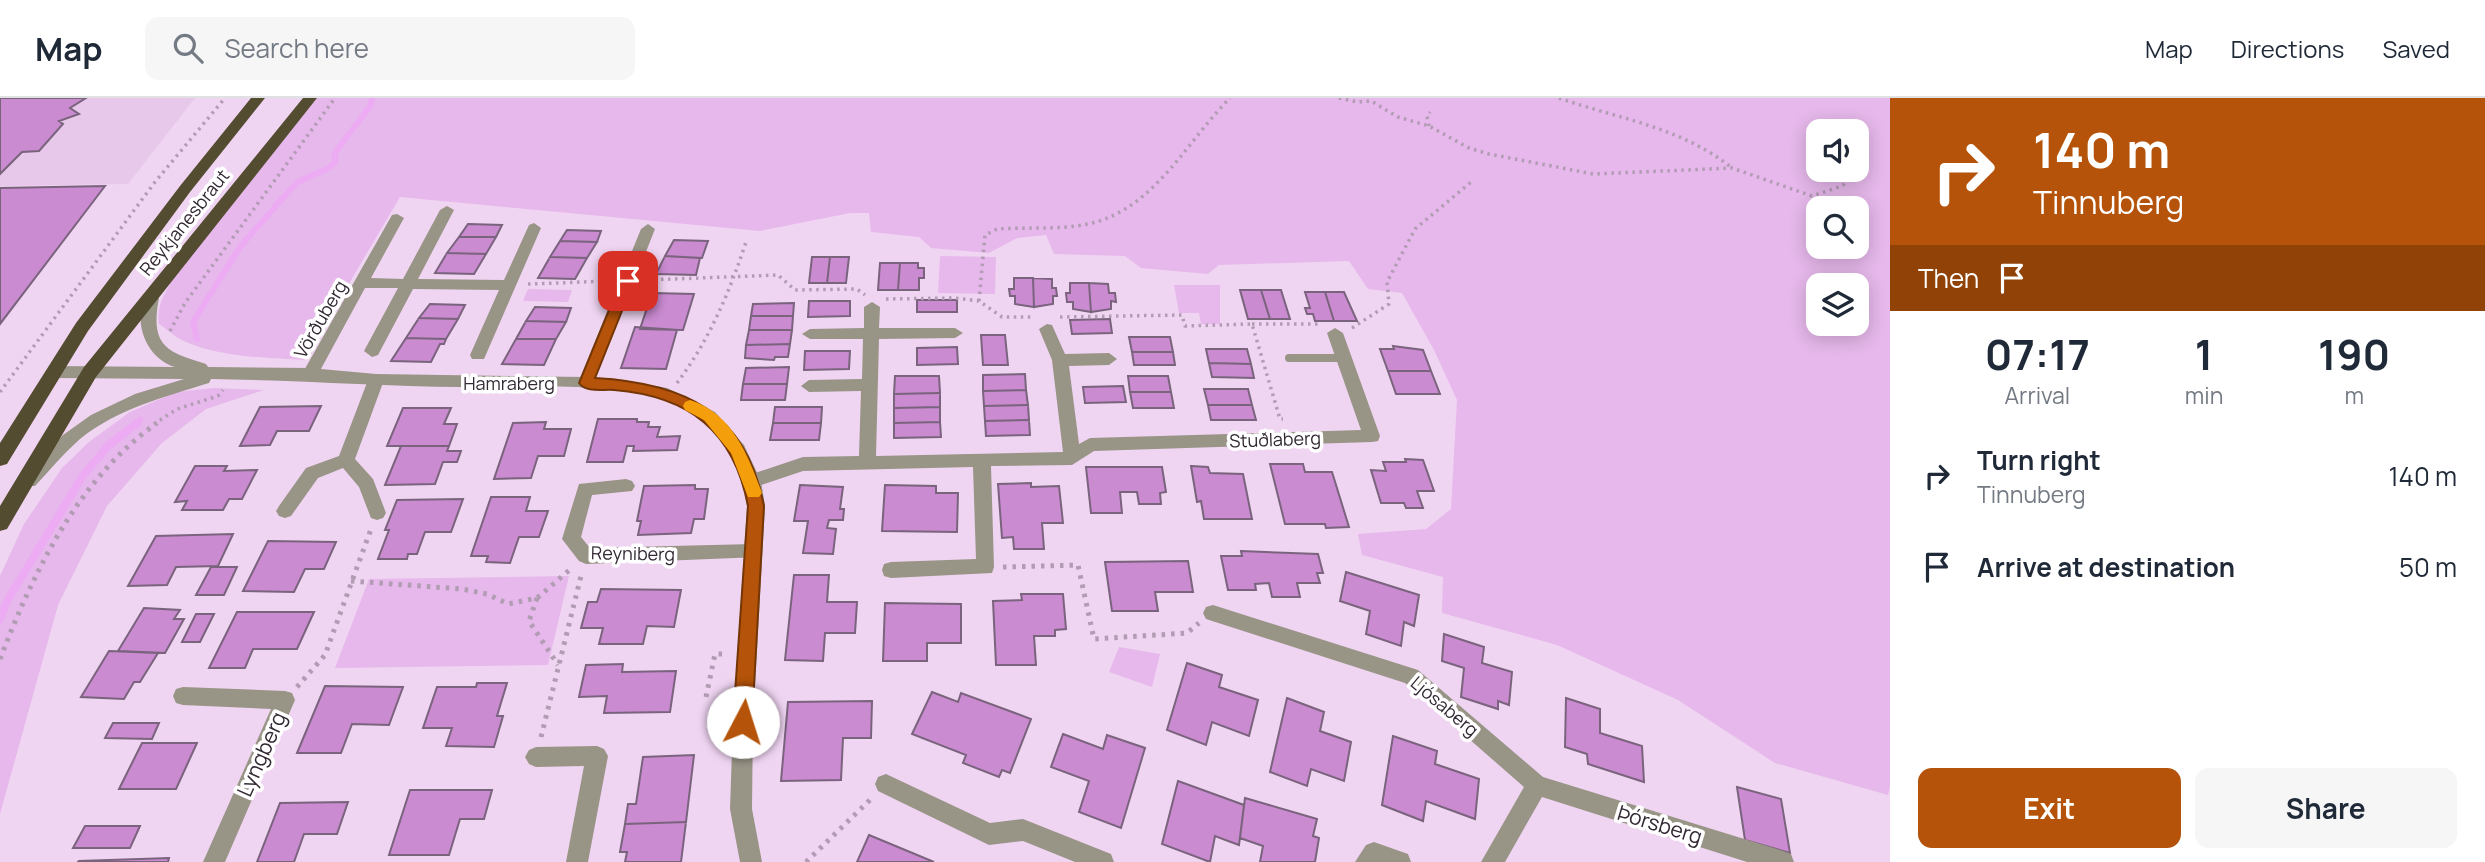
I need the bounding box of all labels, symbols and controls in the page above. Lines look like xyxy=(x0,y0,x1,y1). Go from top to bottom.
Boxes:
search box xyxy=(145,17,635,80)
text: Map xyxy=(35,26,103,71)
icon: search xyxy=(169,29,207,67)
text: Search here xyxy=(225,30,369,66)
text: Map xyxy=(2145,32,2193,65)
text: Directions xyxy=(2231,32,2344,65)
text: Saved xyxy=(2382,32,2450,65)
text: 140 m xyxy=(2033,116,2170,183)
map controls xyxy=(1806,119,1869,336)
button: sound xyxy=(1806,119,1869,182)
icon: right xyxy=(1918,126,2009,217)
street label: Reykjanesbraut xyxy=(134,164,234,280)
text: Tinnuberg xyxy=(2033,180,2184,224)
button: search xyxy=(1806,196,1869,259)
pin xyxy=(598,251,658,311)
icon: arrive xyxy=(1993,259,2031,297)
text: Then xyxy=(1918,260,1979,296)
icon: arrive xyxy=(609,262,647,300)
button: layers xyxy=(1806,273,1869,336)
street label: Vörðuberg xyxy=(288,276,352,362)
text: 07:17 xyxy=(1985,325,2090,383)
text: 1 xyxy=(2195,325,2213,383)
text: 190 xyxy=(2318,325,2390,383)
street label: Hamraberg xyxy=(463,371,555,395)
text: Arrival xyxy=(2005,379,2070,411)
text: min xyxy=(2185,379,2223,411)
text: m xyxy=(2344,379,2364,411)
street label: Stuðlaberg xyxy=(1229,425,1321,453)
text: Turn right xyxy=(1977,442,2101,478)
icon: right xyxy=(1918,457,1956,495)
text: 140 m xyxy=(2388,458,2457,494)
text: Tinnuberg xyxy=(1977,478,2086,510)
street label: Reyniberg xyxy=(591,540,675,566)
icon: arrive xyxy=(1918,548,1956,586)
text: Arrive at destination xyxy=(1977,549,2235,585)
text: 50 m xyxy=(2399,549,2457,585)
street label: Ljósaberg xyxy=(1406,671,1484,741)
position arrow xyxy=(706,685,780,759)
street label: Lyngberg xyxy=(230,707,292,801)
button: Exit xyxy=(1918,768,2181,848)
button: Share xyxy=(2195,768,2457,848)
street label: Þórsberg xyxy=(1614,798,1706,850)

